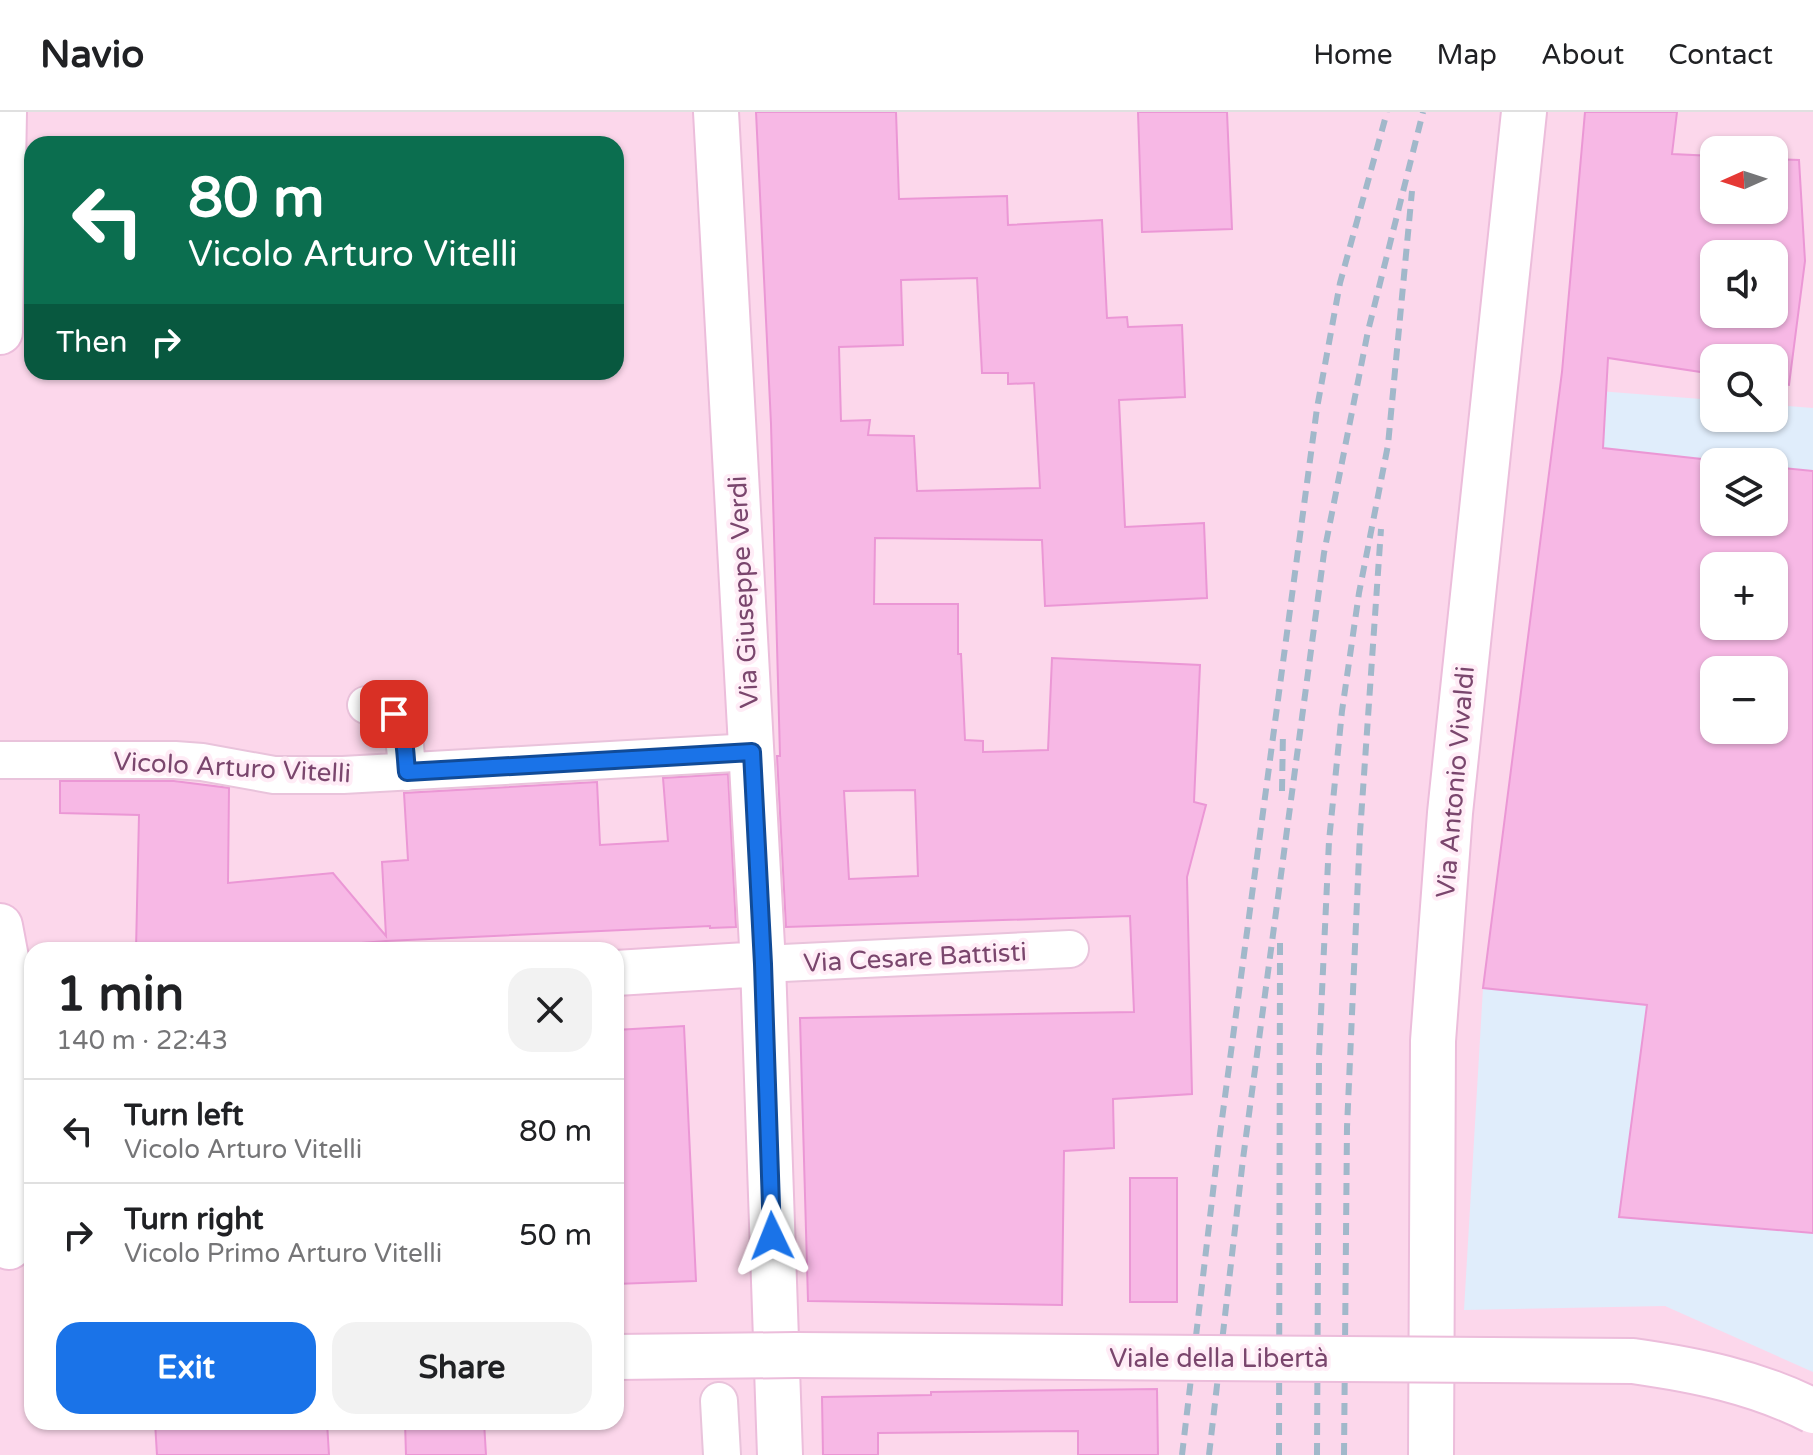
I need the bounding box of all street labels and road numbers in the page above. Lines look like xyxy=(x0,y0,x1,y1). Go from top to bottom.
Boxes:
street label: Via Giuseppe Verdi xyxy=(722,475,765,709)
street label: Via Antonio Vivaldi xyxy=(1430,665,1481,899)
street label: Vicolo Arturo Vitelli xyxy=(112,746,352,789)
street label: Via Cesare Battisti xyxy=(803,936,1027,979)
street label: Viale della Libertà xyxy=(1109,1343,1329,1374)

